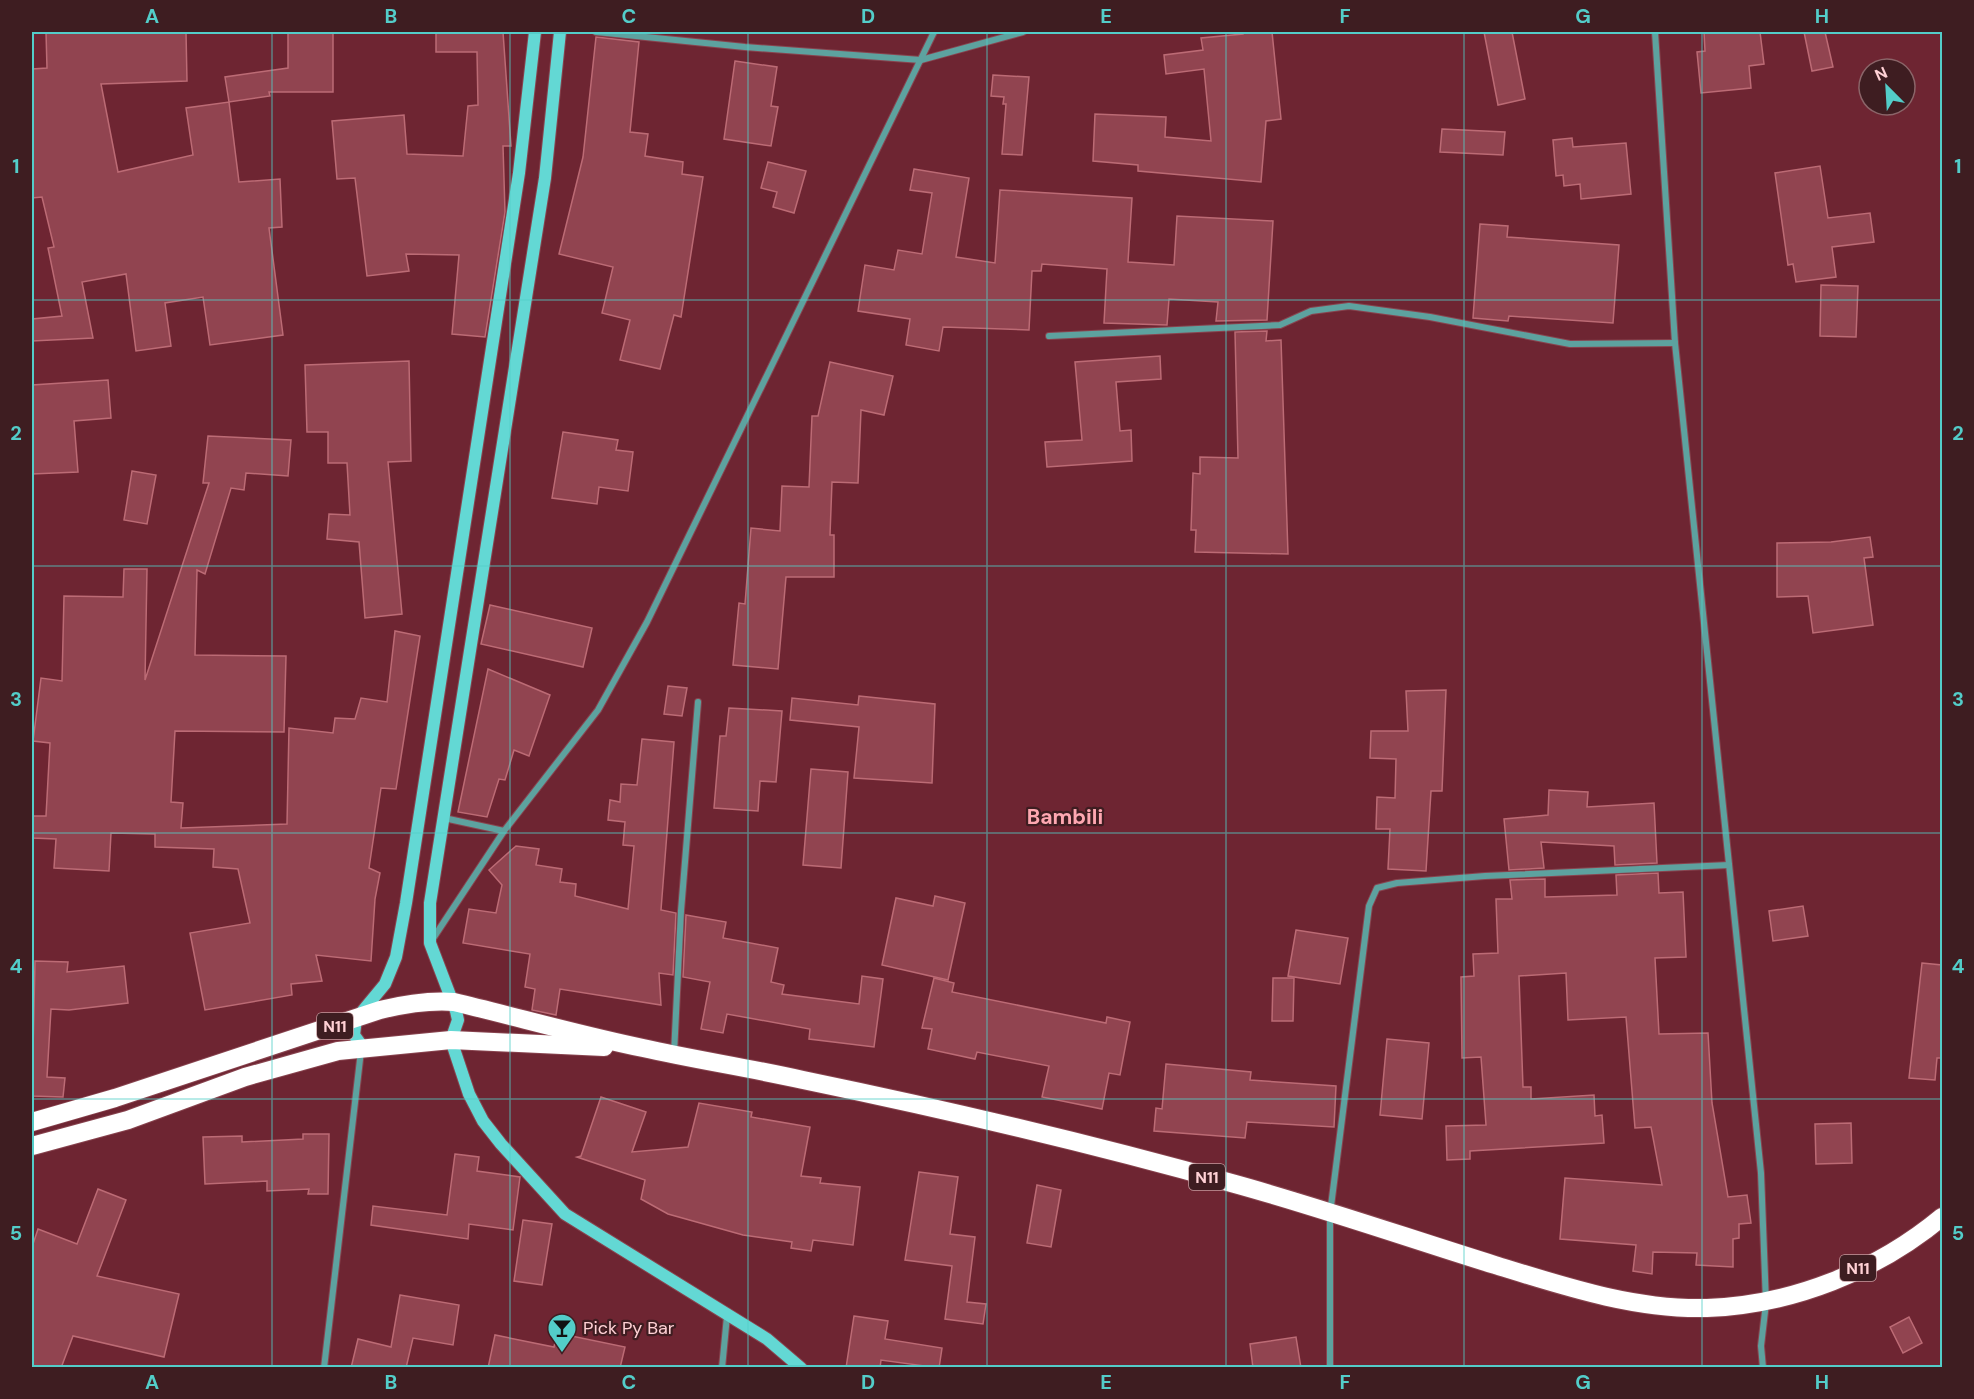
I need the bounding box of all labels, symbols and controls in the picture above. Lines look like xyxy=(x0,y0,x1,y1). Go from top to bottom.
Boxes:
text: A xyxy=(145,3,159,29)
text: B xyxy=(385,3,397,29)
text: C xyxy=(622,3,636,29)
text: D xyxy=(861,3,875,29)
text: E xyxy=(1100,3,1112,29)
text: F xyxy=(1339,3,1351,29)
text: G xyxy=(1575,3,1591,29)
text: H xyxy=(1815,3,1829,29)
north arrow xyxy=(1857,57,1917,117)
text: N xyxy=(1872,62,1891,86)
text: 1 xyxy=(12,153,20,179)
text: 1 xyxy=(1954,153,1962,179)
text: 2 xyxy=(10,420,22,446)
text: 2 xyxy=(1952,420,1964,446)
text: 3 xyxy=(10,686,22,712)
text: 3 xyxy=(1952,686,1964,712)
district label: Bambili xyxy=(1027,803,1103,831)
text: 4 xyxy=(10,953,23,979)
text: 4 xyxy=(1952,953,1965,979)
road number: N11 xyxy=(317,1013,353,1039)
road number: N11 xyxy=(1189,1164,1225,1190)
text: 5 xyxy=(10,1220,22,1246)
text: 5 xyxy=(1952,1220,1964,1246)
road number: N11 xyxy=(1840,1255,1876,1281)
bar icon: Pick Py Bar xyxy=(546,1312,578,1354)
place label: Pick Py Bar xyxy=(583,1316,675,1340)
text: A xyxy=(145,1369,159,1395)
text: B xyxy=(385,1369,397,1395)
text: C xyxy=(622,1369,636,1395)
text: D xyxy=(861,1369,875,1395)
text: E xyxy=(1100,1369,1112,1395)
text: F xyxy=(1339,1369,1351,1395)
text: G xyxy=(1575,1369,1591,1395)
text: H xyxy=(1815,1369,1829,1395)

